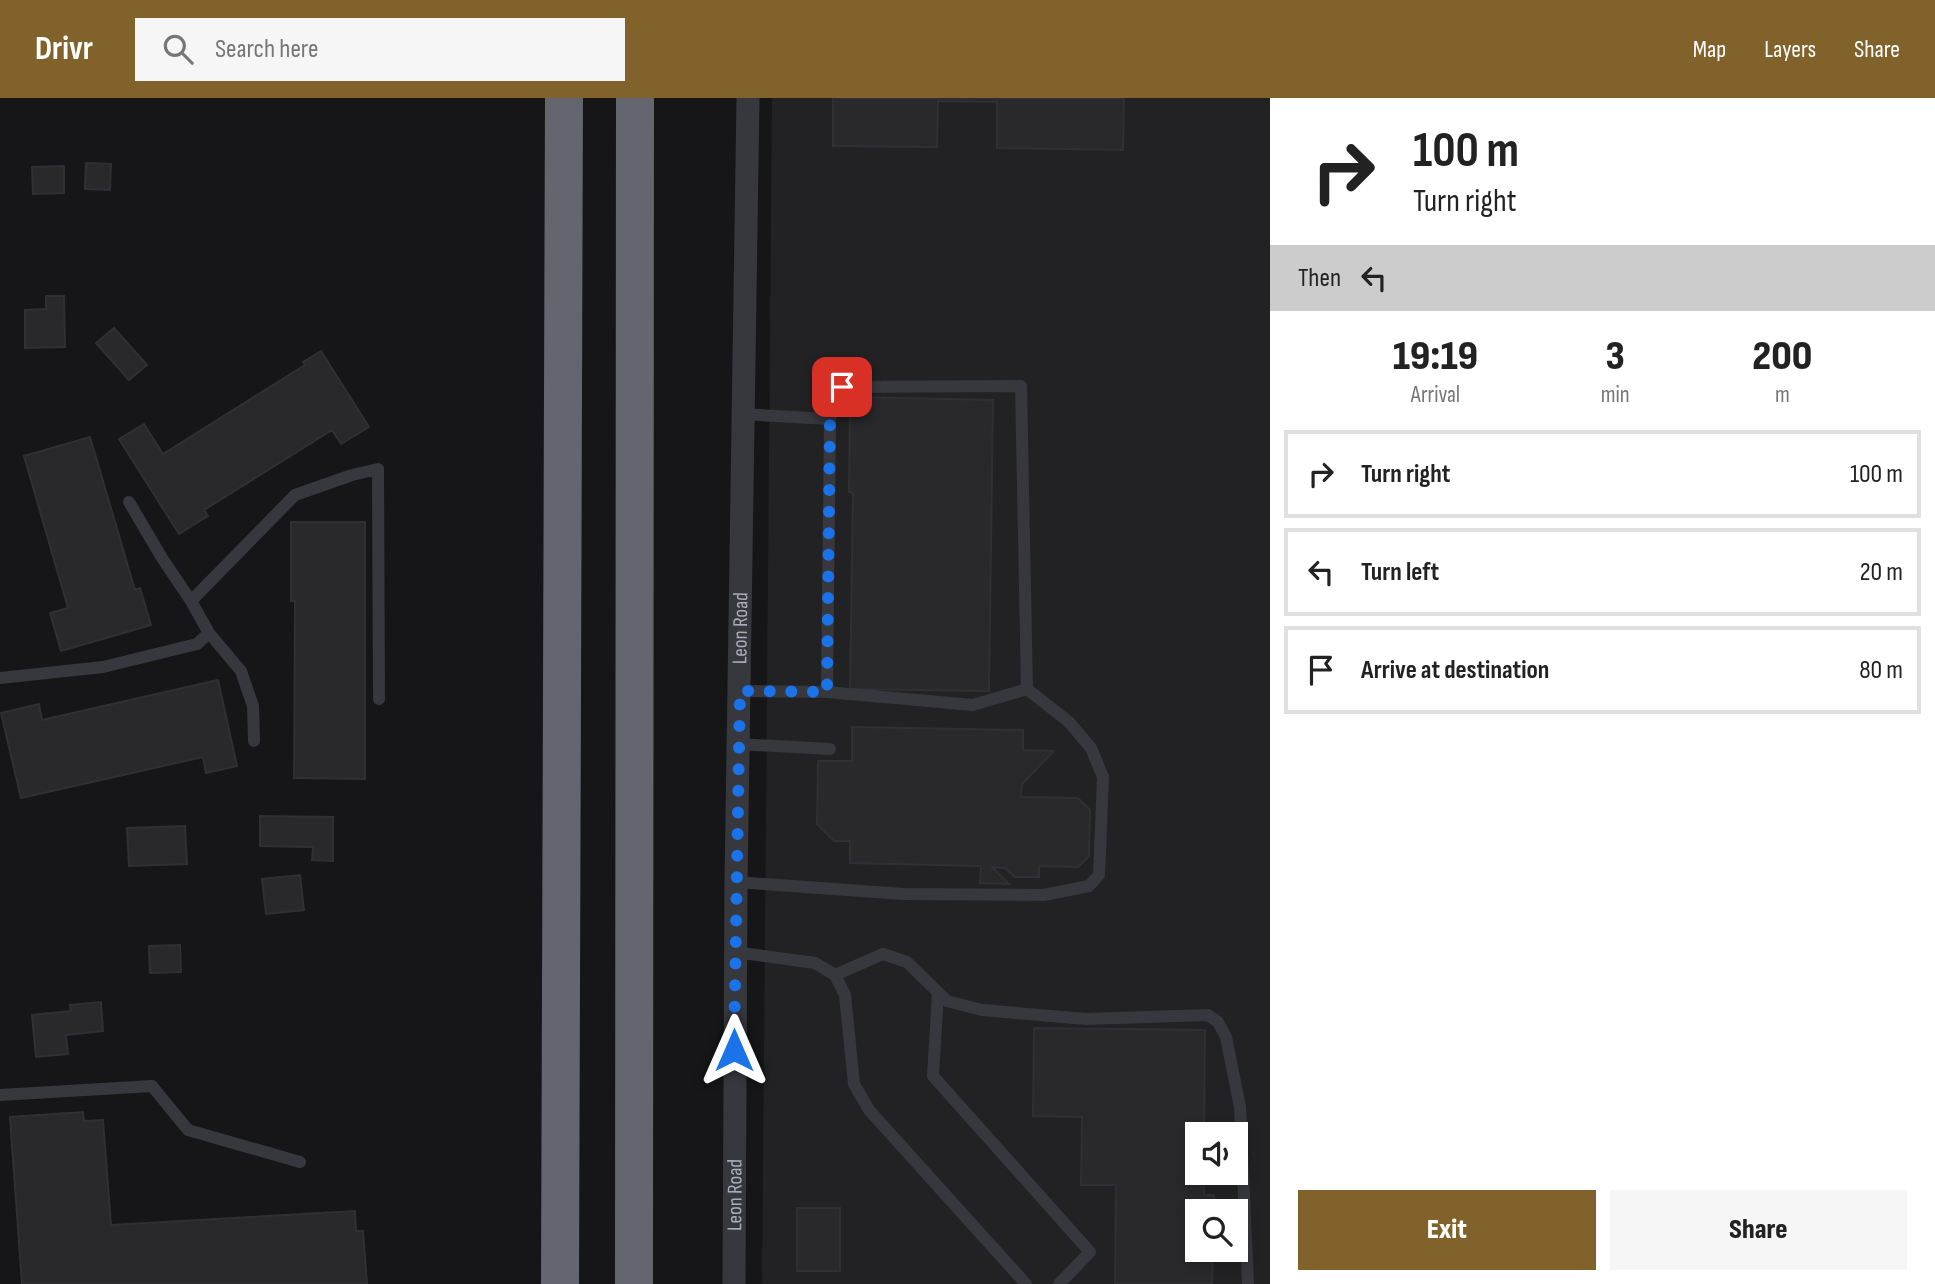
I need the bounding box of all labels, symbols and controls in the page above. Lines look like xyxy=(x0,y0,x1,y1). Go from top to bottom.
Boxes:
search box xyxy=(135,18,625,81)
text: Drivr xyxy=(35,29,93,69)
icon: search xyxy=(159,30,197,68)
text: Search here xyxy=(215,34,318,65)
text: Map xyxy=(1693,35,1726,64)
text: Layers xyxy=(1764,35,1816,64)
text: Share xyxy=(1854,35,1900,64)
text: 100 m xyxy=(1413,122,1519,181)
icon: right xyxy=(1298,126,1389,217)
text: Turn right xyxy=(1413,182,1517,221)
icon: left xyxy=(1355,259,1393,297)
text: Then xyxy=(1298,263,1341,294)
text: 19:19 xyxy=(1393,331,1478,382)
text: 3 xyxy=(1606,331,1625,382)
text: 200 xyxy=(1752,331,1812,382)
pin xyxy=(812,357,872,417)
icon: arrive xyxy=(823,368,861,406)
text: Arrival xyxy=(1411,381,1460,409)
text: min xyxy=(1601,381,1630,409)
text: m xyxy=(1775,381,1790,409)
icon: right xyxy=(1302,455,1340,493)
text: Turn right xyxy=(1361,459,1450,490)
text: 100 m xyxy=(1850,459,1903,490)
icon: left xyxy=(1302,553,1340,591)
text: Turn left xyxy=(1361,557,1439,588)
text: 20 m xyxy=(1860,557,1903,588)
street label: Leon Road xyxy=(727,592,753,664)
icon: arrive xyxy=(1302,651,1340,689)
text: Arrive at destination xyxy=(1361,655,1549,686)
text: 80 m xyxy=(1859,655,1903,686)
position arrow xyxy=(697,1013,771,1087)
map controls xyxy=(1185,1122,1248,1262)
button: sound xyxy=(1185,1122,1248,1185)
street label: Leon Road xyxy=(722,1159,748,1231)
button: Exit xyxy=(1298,1190,1596,1270)
button: Share xyxy=(1610,1190,1907,1270)
button: search xyxy=(1185,1199,1248,1262)

